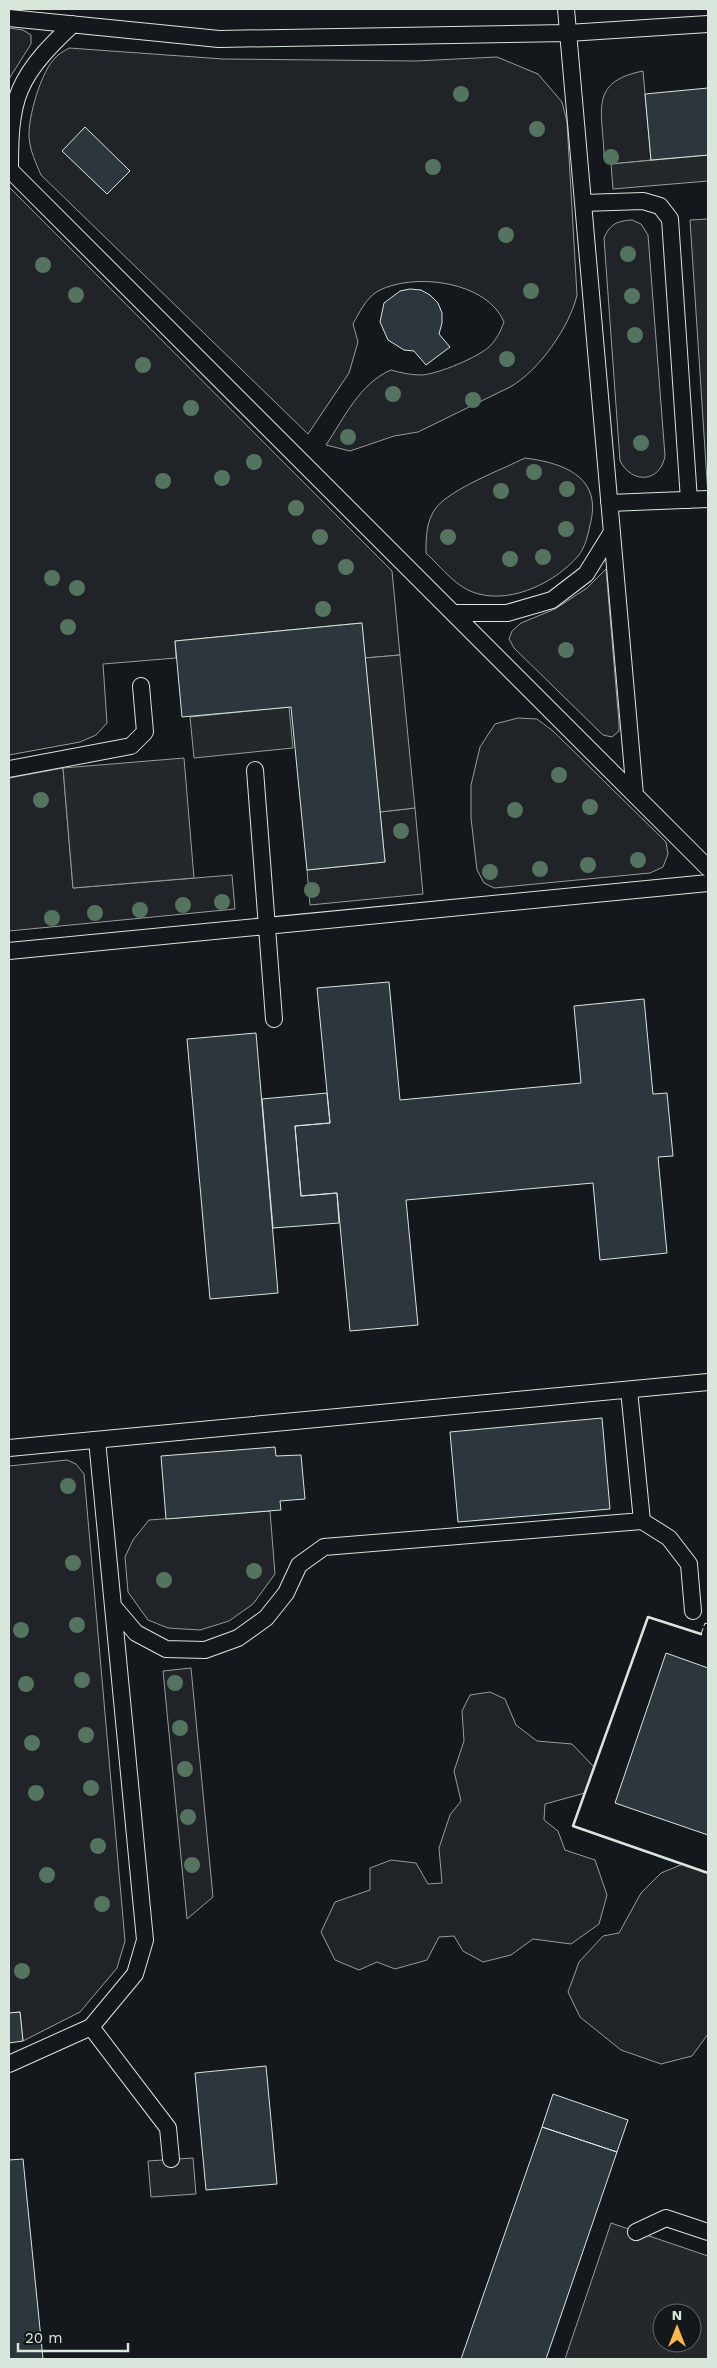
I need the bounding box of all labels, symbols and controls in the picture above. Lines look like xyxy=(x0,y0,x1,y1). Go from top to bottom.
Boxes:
north arrow xyxy=(652,2303,702,2353)
text: N xyxy=(672,2307,682,2323)
scale bar xyxy=(18,2320,128,2352)
text: 20 m xyxy=(25,2329,63,2347)

